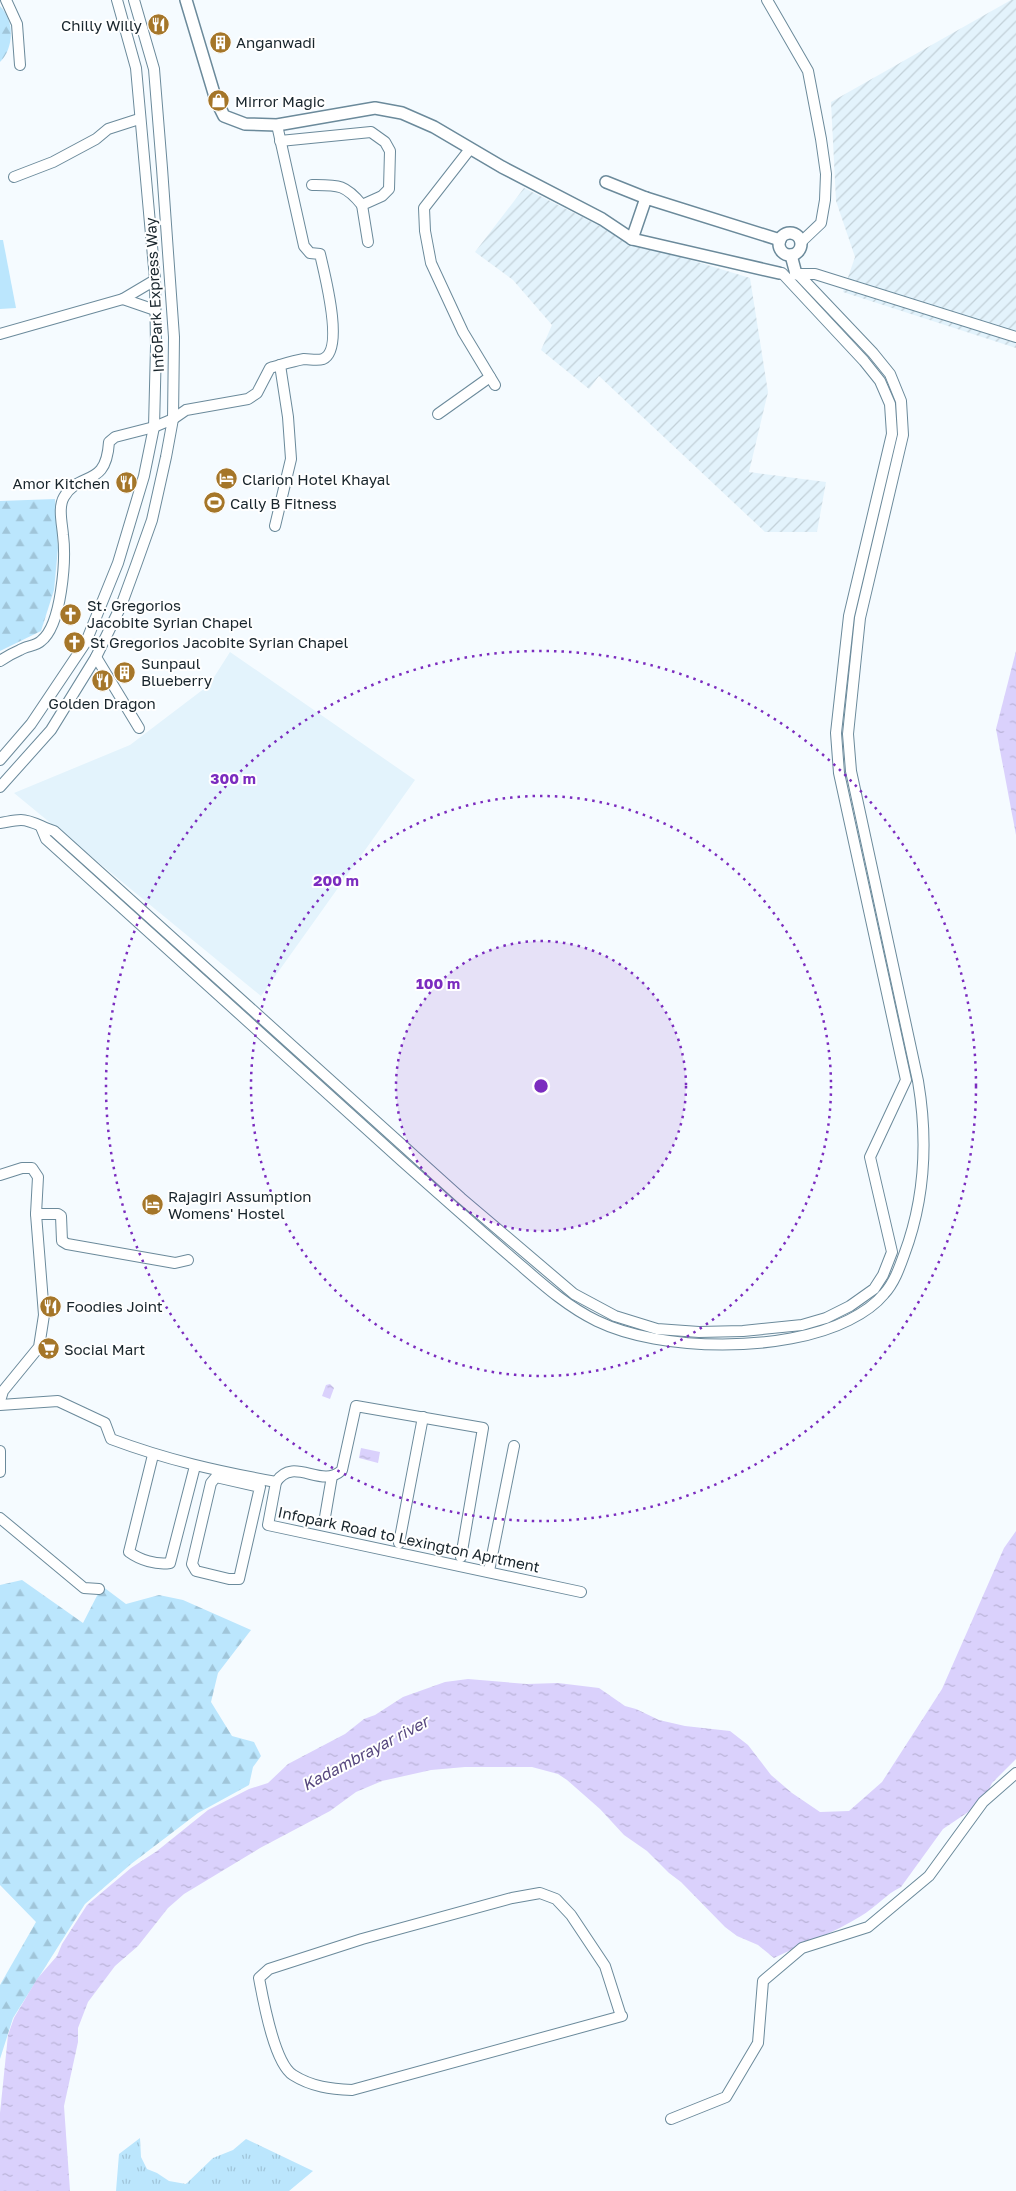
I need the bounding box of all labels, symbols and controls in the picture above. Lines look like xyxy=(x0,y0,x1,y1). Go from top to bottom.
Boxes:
restaurant icon: Chilly Willy xyxy=(146,13,170,37)
place label: Chilly Willy xyxy=(61,16,143,34)
building icon: Anganwadi xyxy=(208,30,232,54)
place label: Anganwadi xyxy=(236,33,316,51)
shop icon: Mirror Magic xyxy=(207,89,231,113)
place label: Mirror Magic xyxy=(235,92,325,110)
street label: InfoPark Express Way xyxy=(141,216,167,373)
hotel icon: Clarion Hotel Khayal xyxy=(214,467,238,491)
place label: Clarion Hotel Khayal xyxy=(242,470,390,488)
restaurant icon: Amor Kitchen xyxy=(114,471,138,495)
place label: Amor Kitchen xyxy=(12,474,110,492)
sports icon: Cally B Fitness xyxy=(202,491,226,515)
place label: Cally B Fitness xyxy=(230,494,337,512)
place label: St. Gregorios Jacobite Syrian Chapel xyxy=(87,596,253,631)
church icon: St. Gregorios Jacobite Syrian Chapel xyxy=(59,602,83,626)
church icon: St Gregorios Jacobite Syrian Chapel xyxy=(62,630,86,654)
place label: St Gregorios Jacobite Syrian Chapel xyxy=(90,633,348,651)
place label: Sunpaul Blueberry xyxy=(141,654,213,689)
building icon: Sunpaul Blueberry xyxy=(113,660,137,684)
restaurant icon: Golden Dragon xyxy=(90,668,114,692)
place label: Golden Dragon xyxy=(48,694,156,712)
text: 300 m xyxy=(210,769,256,787)
text: 200 m xyxy=(313,871,359,889)
text: 100 m xyxy=(416,974,460,992)
centre of rings xyxy=(532,1077,550,1095)
place label: Rajagiri Assumption Womens' Hostel xyxy=(168,1187,312,1222)
hotel icon: Rajagiri Assumption Womens' Hostel xyxy=(140,1193,164,1217)
restaurant icon: Foodies Joint xyxy=(38,1294,62,1318)
place label: Foodies Joint xyxy=(66,1297,163,1315)
supermarket icon: Social Mart xyxy=(36,1337,60,1361)
place label: Social Mart xyxy=(64,1340,145,1358)
street label: Infopark Road to Lexington Aprtment xyxy=(276,1502,542,1576)
water label: Kadambrayar river xyxy=(298,1710,434,1795)

